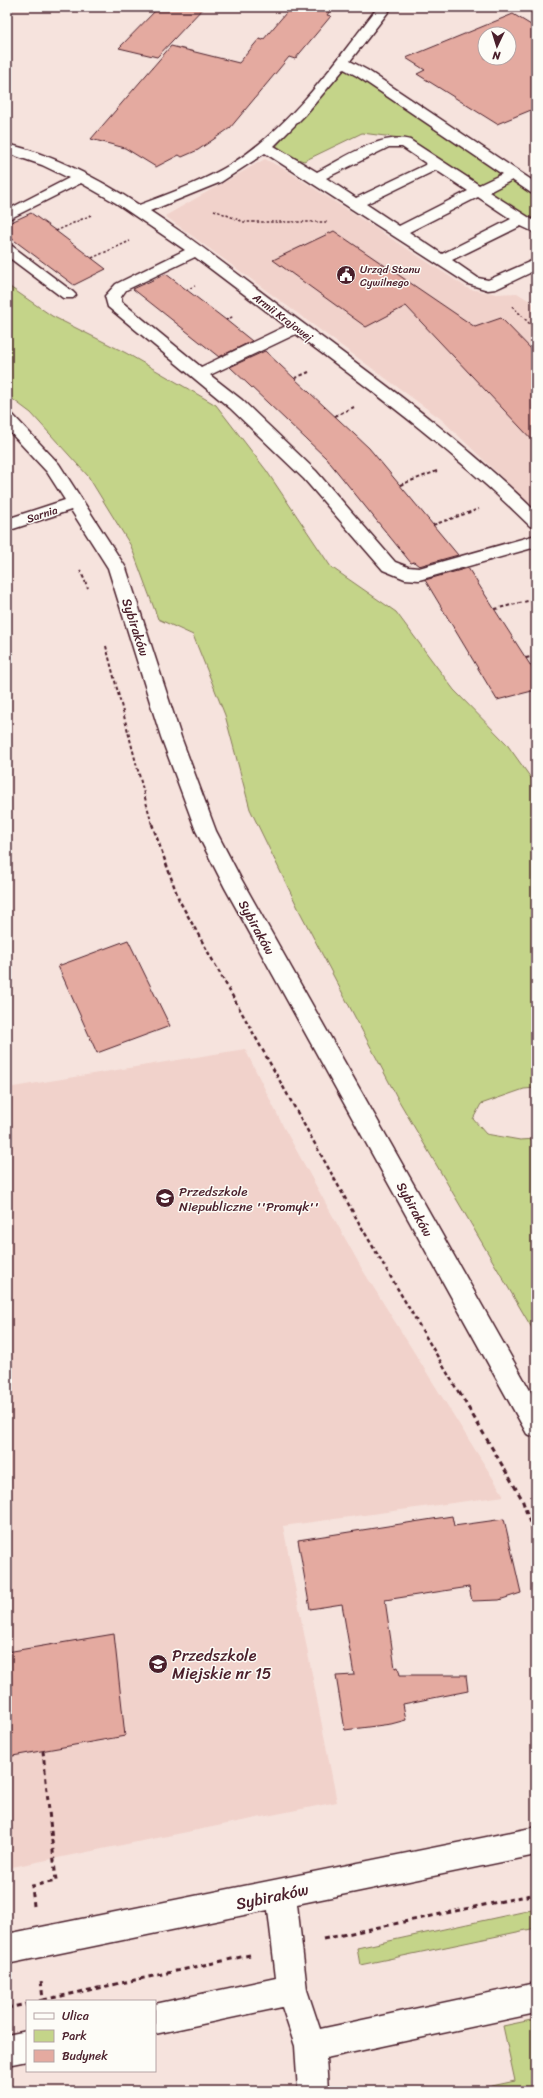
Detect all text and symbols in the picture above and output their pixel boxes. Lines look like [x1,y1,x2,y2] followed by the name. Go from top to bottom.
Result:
[477,26,517,66] north arrow
[491,46,502,65] text: N
[360,260,420,292] place label: Urząd Stanu Cywilnego
[335,264,357,286] public building icon: Urząd Stanu Cywilnego
[248,288,318,347] street label: Armii Krajowej
[24,500,60,528] street label: Sarnia
[115,595,156,659] street label: Sybiraków
[232,896,281,959] street label: Sybiraków
[390,1178,439,1241] street label: Sybiraków
[179,1180,319,1218] place label: Przedszkole Niepubliczne ''Promyk''
[154,1187,176,1209] school or university icon: Przedszkole Niepubliczne ''Promyk''
[172,1641,272,1688] place label: Przedszkole Miejskie nr 15
[147,1653,169,1675] school or university icon: Przedszkole Miejskie nr 15
[233,1875,311,1918] street label: Sybiraków
[26,2000,156,2072] legend
[62,2005,90,2027] text: Ulica
[62,2025,87,2047] text: Park
[62,2045,108,2067] text: Budynek

